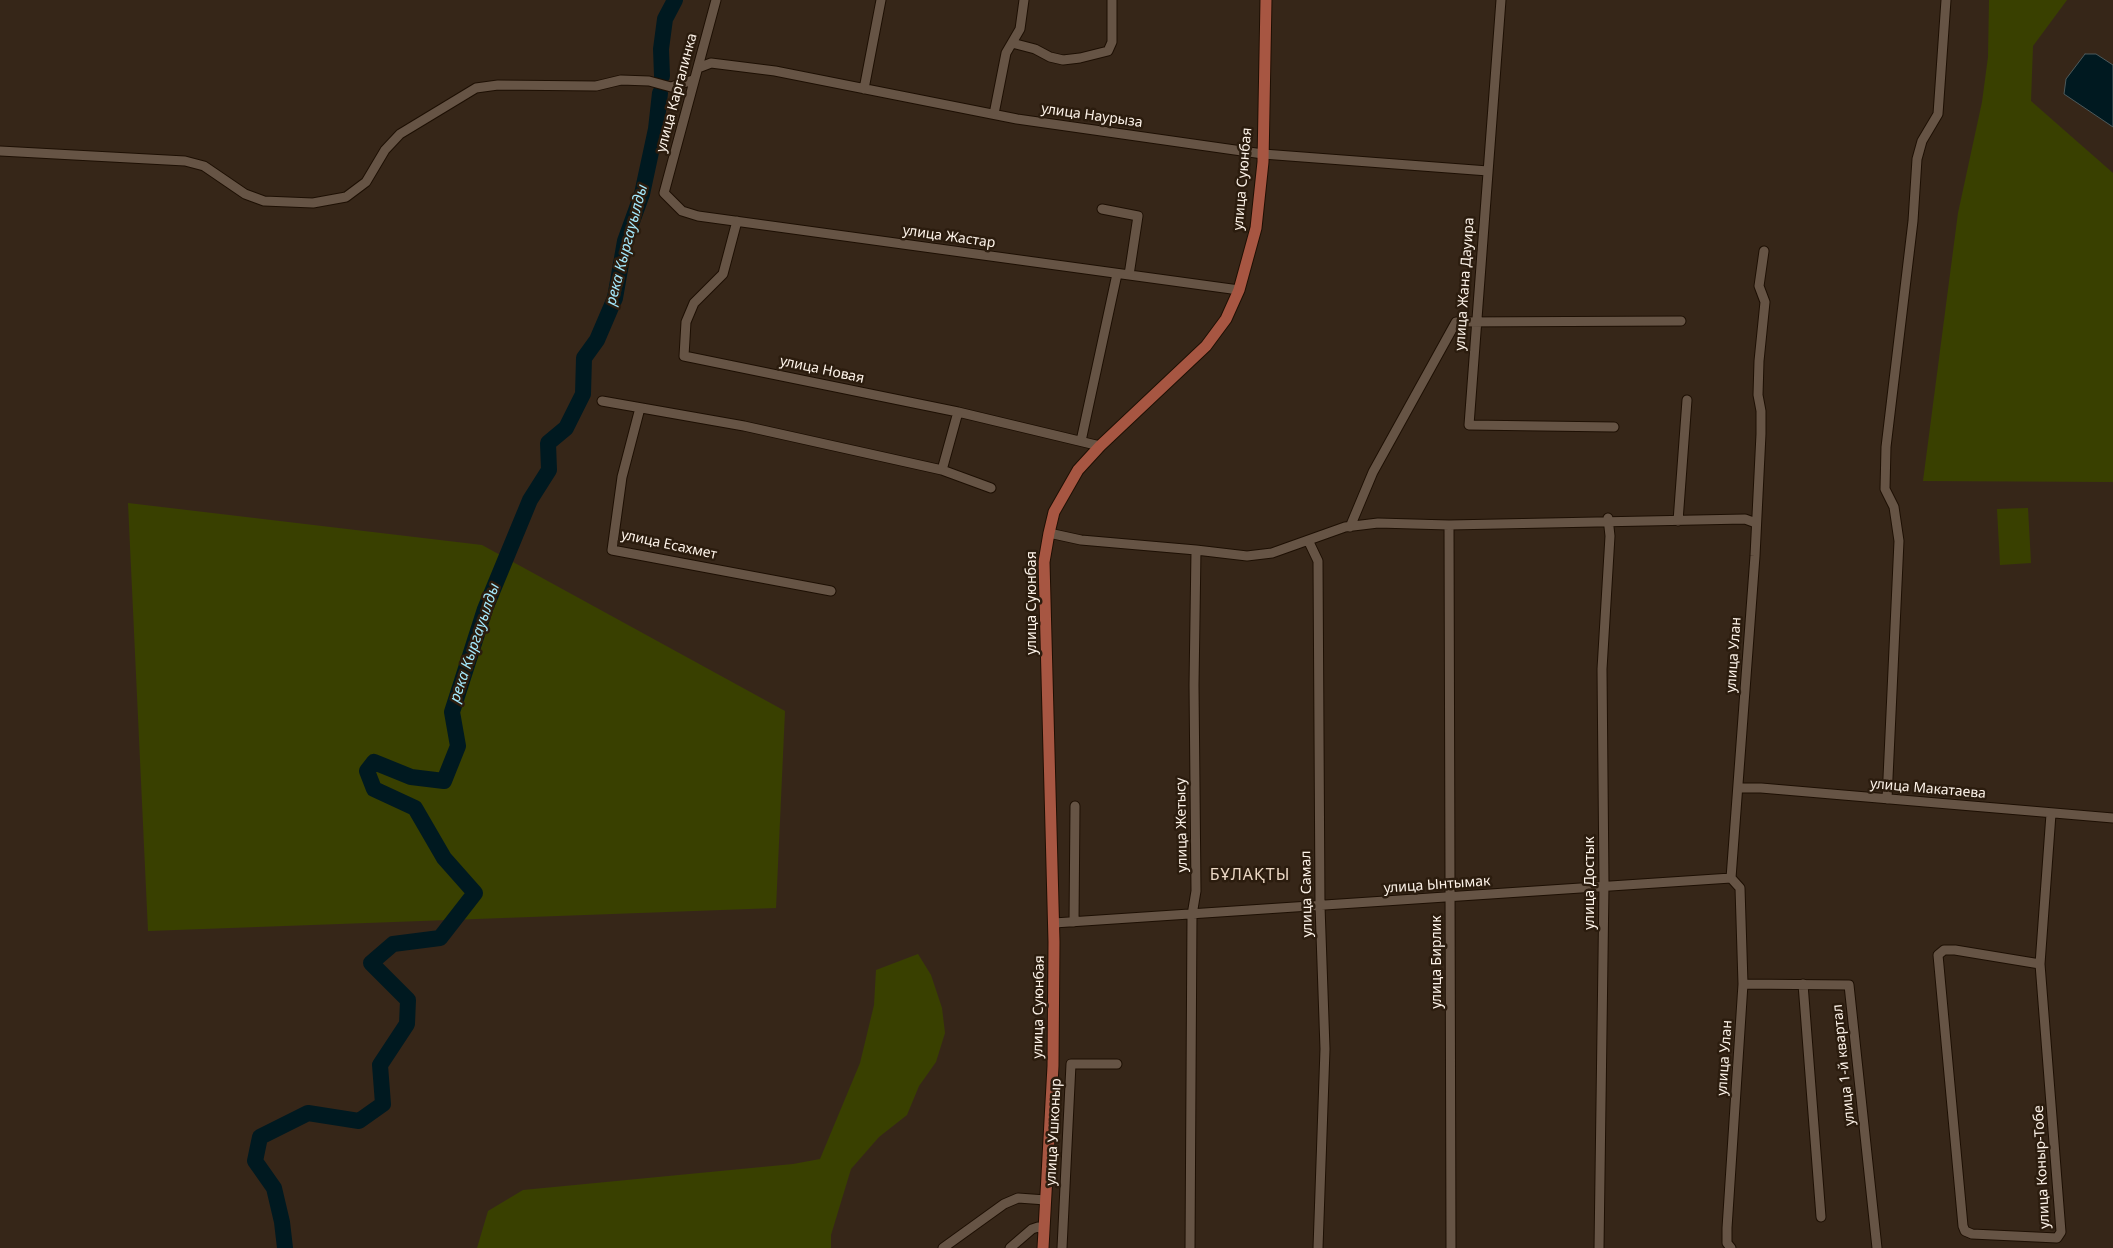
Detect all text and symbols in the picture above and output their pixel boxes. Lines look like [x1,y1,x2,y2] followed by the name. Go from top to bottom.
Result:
[653,32,701,154] street label: улица Каргалинка
[1040,101,1144,131] street label: улица Наурыза
[1230,127,1256,231] street label: улица Суюнбая
[602,182,652,308] water label: река Кыргауылды
[1452,217,1478,351] street label: улица Жана Дауира
[902,222,996,252] street label: улица Жастар
[778,353,866,387] street label: улица Новая
[620,527,718,563] street label: улица Есахмет
[1024,551,1040,655] street label: улица Суюнбая
[446,581,504,705] water label: река Кыргауылды
[1723,617,1745,693] street label: улица Улан
[1869,776,1987,802] street label: улица Макатаева
[1173,778,1191,872] street label: улица Жетысу
[1582,836,1598,930] street label: улица Достык
[1298,850,1316,938] street label: улица Самал
[1209,865,1291,885] district label: БҰЛАҚТЫ
[1383,873,1491,897] street label: улица Ынтымак
[1429,915,1445,1009] street label: улица Бирлик
[1030,955,1048,1059] street label: улица Суюнбая
[1829,1003,1859,1127] street label: улица 1-й квартал
[1714,1020,1736,1096] street label: улица Улан
[1043,1078,1065,1186] street label: улица Ушконыр
[2030,1105,2054,1229] street label: улица Коныр-Тобе

